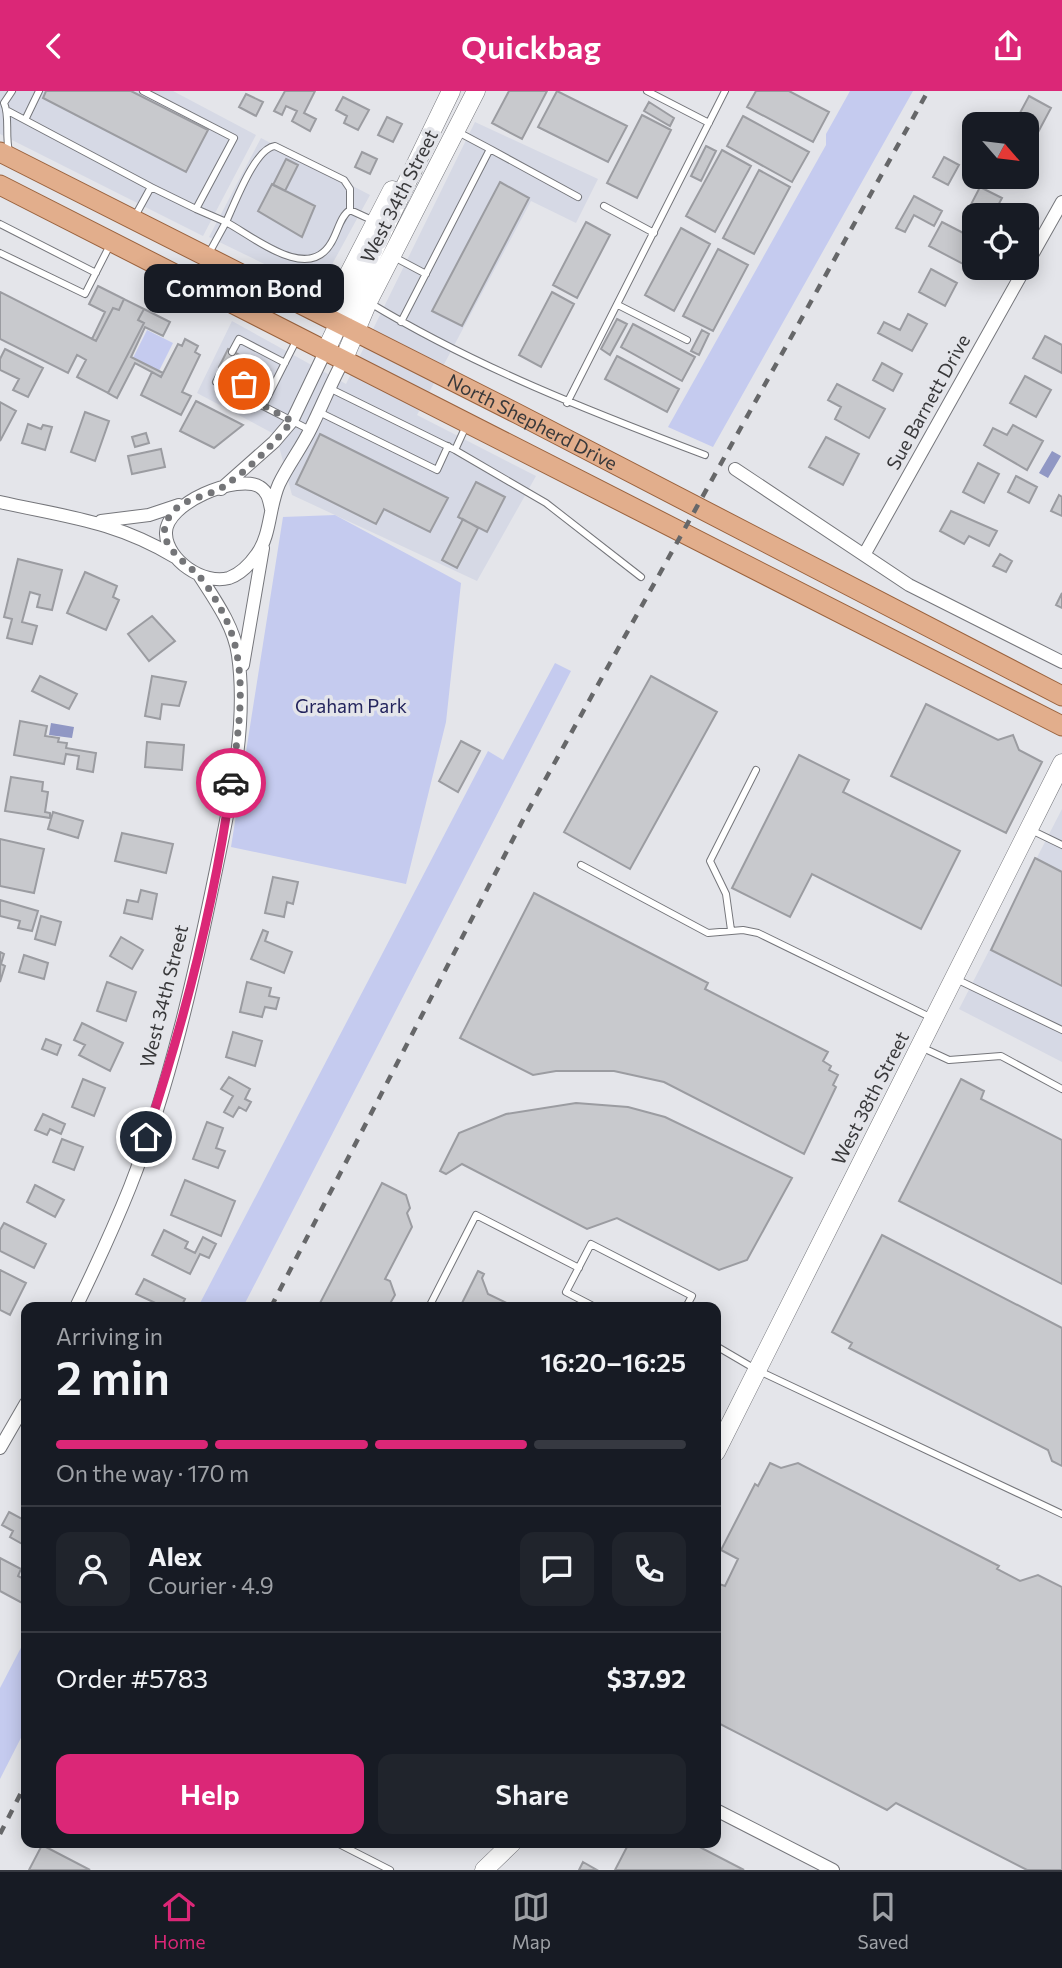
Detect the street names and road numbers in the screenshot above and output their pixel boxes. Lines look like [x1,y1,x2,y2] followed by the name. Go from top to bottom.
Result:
[355,125,442,266] street label: West 34th Street
[881,330,974,473] street label: Sue Barnett Drive
[444,368,621,475] street label: North Shepherd Drive
[135,922,192,1070] street label: West 34th Street
[826,1027,913,1168] street label: West 38th Street

